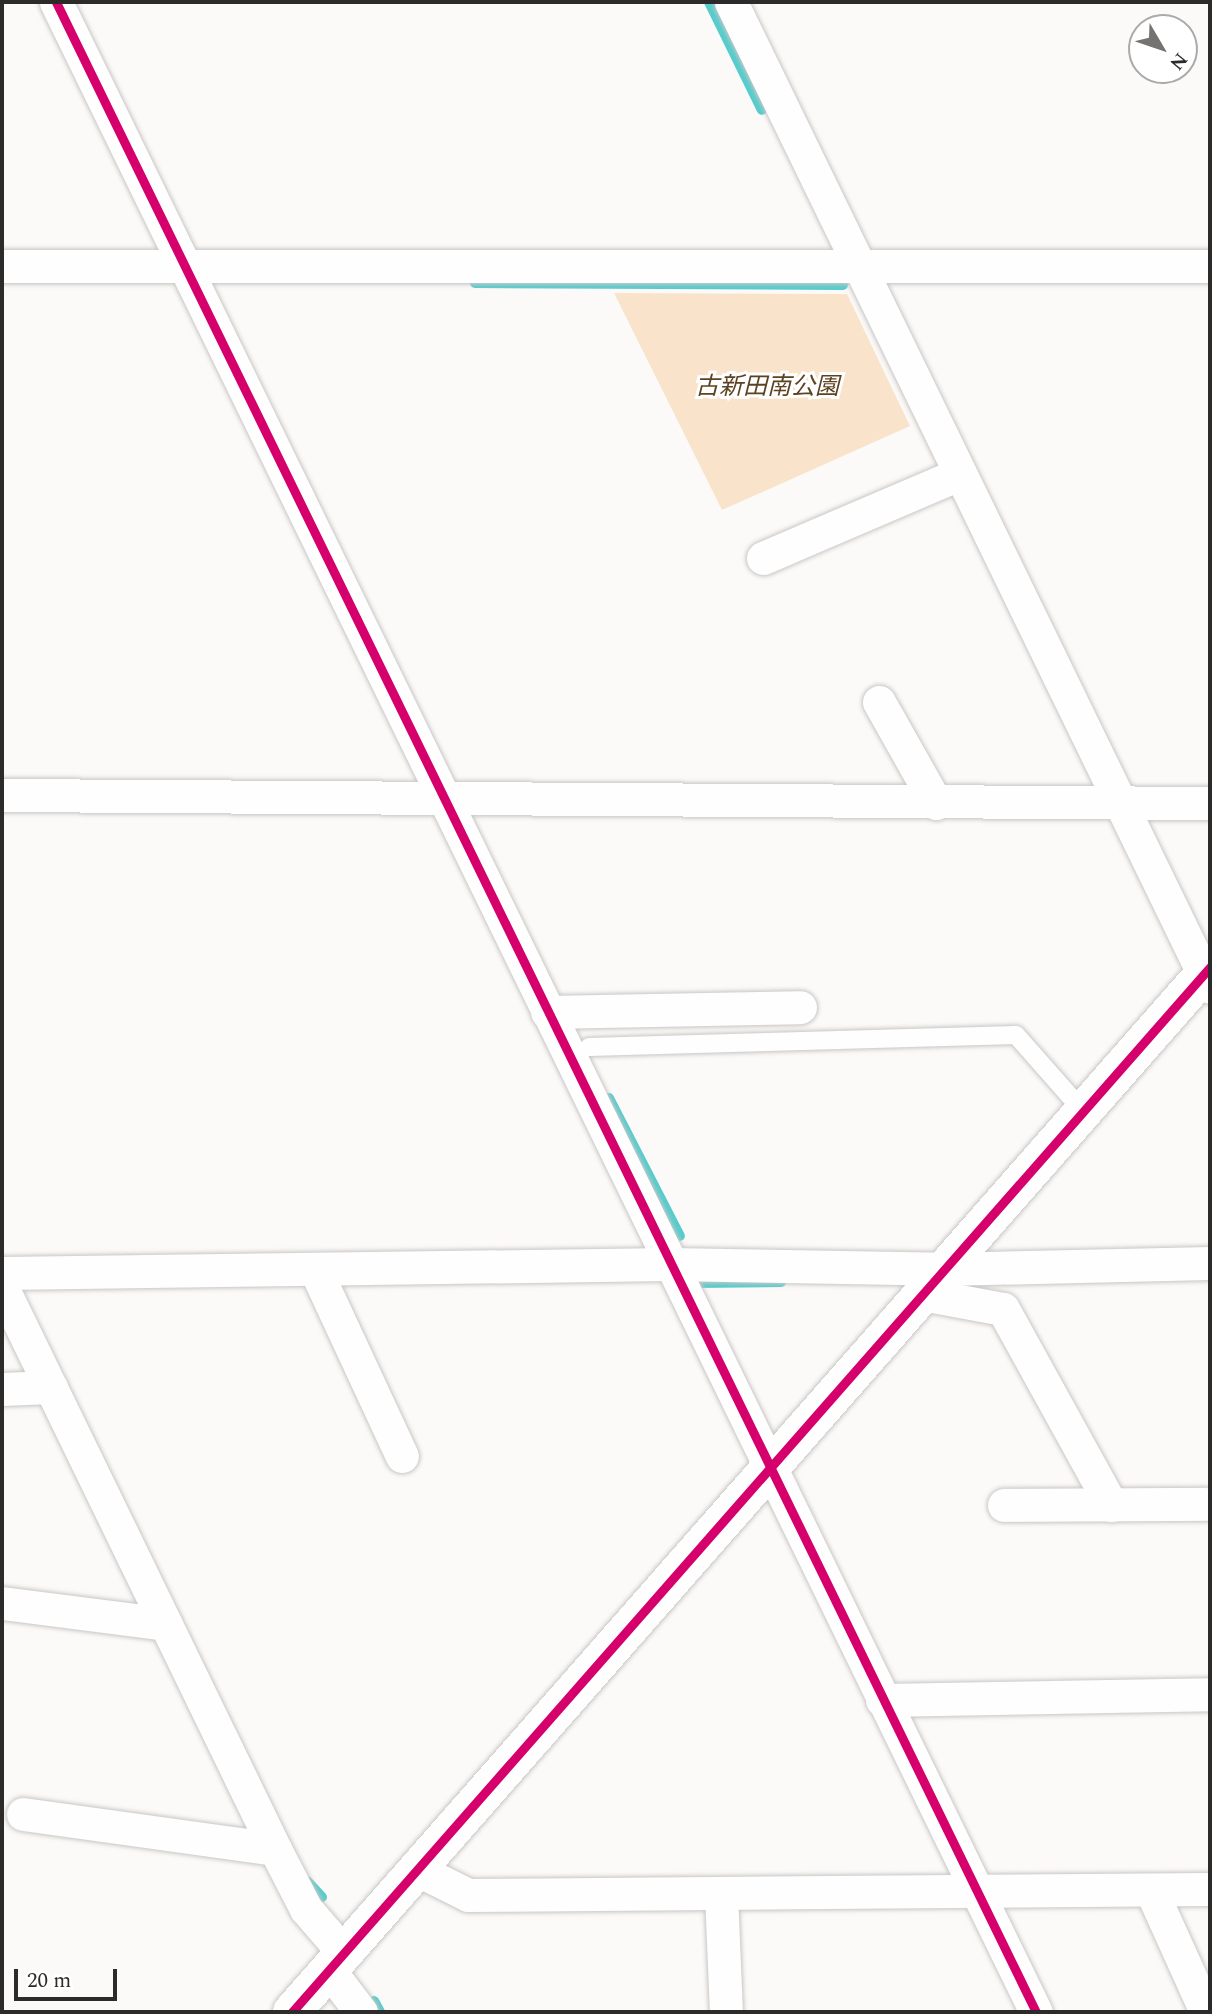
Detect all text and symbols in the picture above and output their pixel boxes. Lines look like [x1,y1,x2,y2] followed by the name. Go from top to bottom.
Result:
[1128,14,1198,84] north arrow
[1162,46,1194,76] text: N
[695,374,839,402] park label: 古新田南公園
[18,1954,121,1998] scale bar
[27,1965,71,1997] text: 20 m

